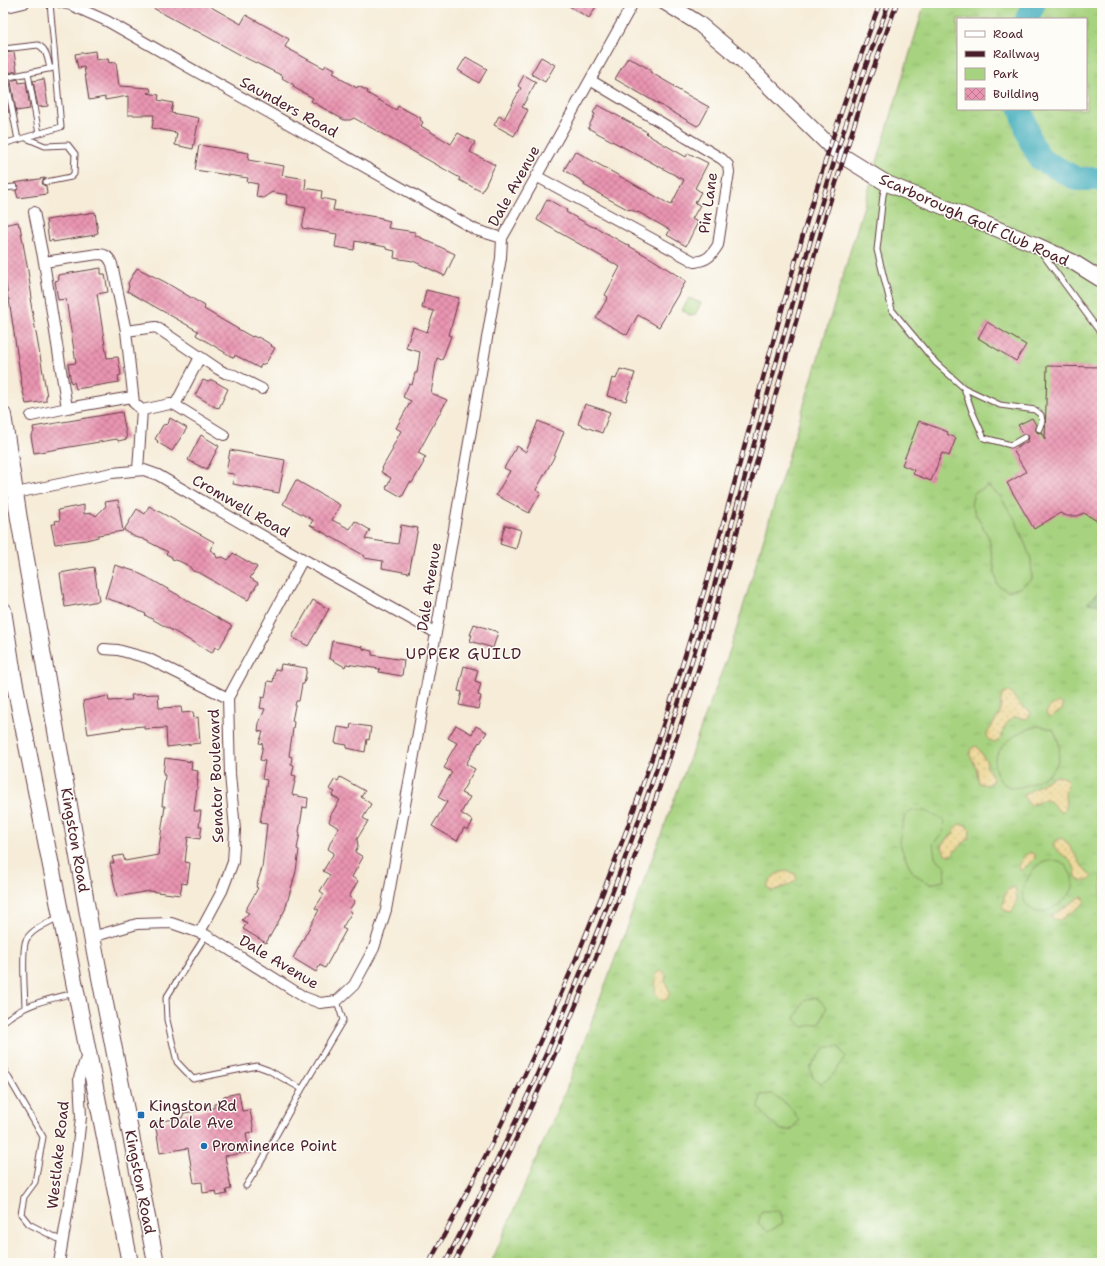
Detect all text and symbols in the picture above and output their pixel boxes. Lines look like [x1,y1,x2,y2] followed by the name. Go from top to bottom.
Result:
[957,18,1087,110] legend
[993,26,1024,42] text: Road
[993,46,1040,62] text: Railway
[993,66,1019,82] text: Park
[236,72,342,142] street label: Saunders Road
[993,86,1039,102] text: Building
[483,142,545,230] street label: Dale Avenue
[876,169,1072,271] street label: Scarborough Golf Club Road
[694,171,722,235] street label: Pin Lane
[188,470,294,542] street label: Cromwell Road
[412,541,446,633] street label: Dale Avenue
[406,643,522,664] district label: UPPER GUILD
[204,708,228,843] street label: Senator Boulevard
[56,786,94,894] street label: Kingston Road
[235,930,323,994] street label: Dale Avenue
[149,1096,237,1133] place label: Kingston Rd at Dale Ave
[42,1099,74,1210] street label: Westlake Road
[136,1110,146,1120] marker: Kingston Rd at Dale Ave
[120,1128,160,1236] street label: Kingston Road
[212,1136,337,1156] place label: Prominence Point
[199,1141,209,1151] marker: Prominence Point

